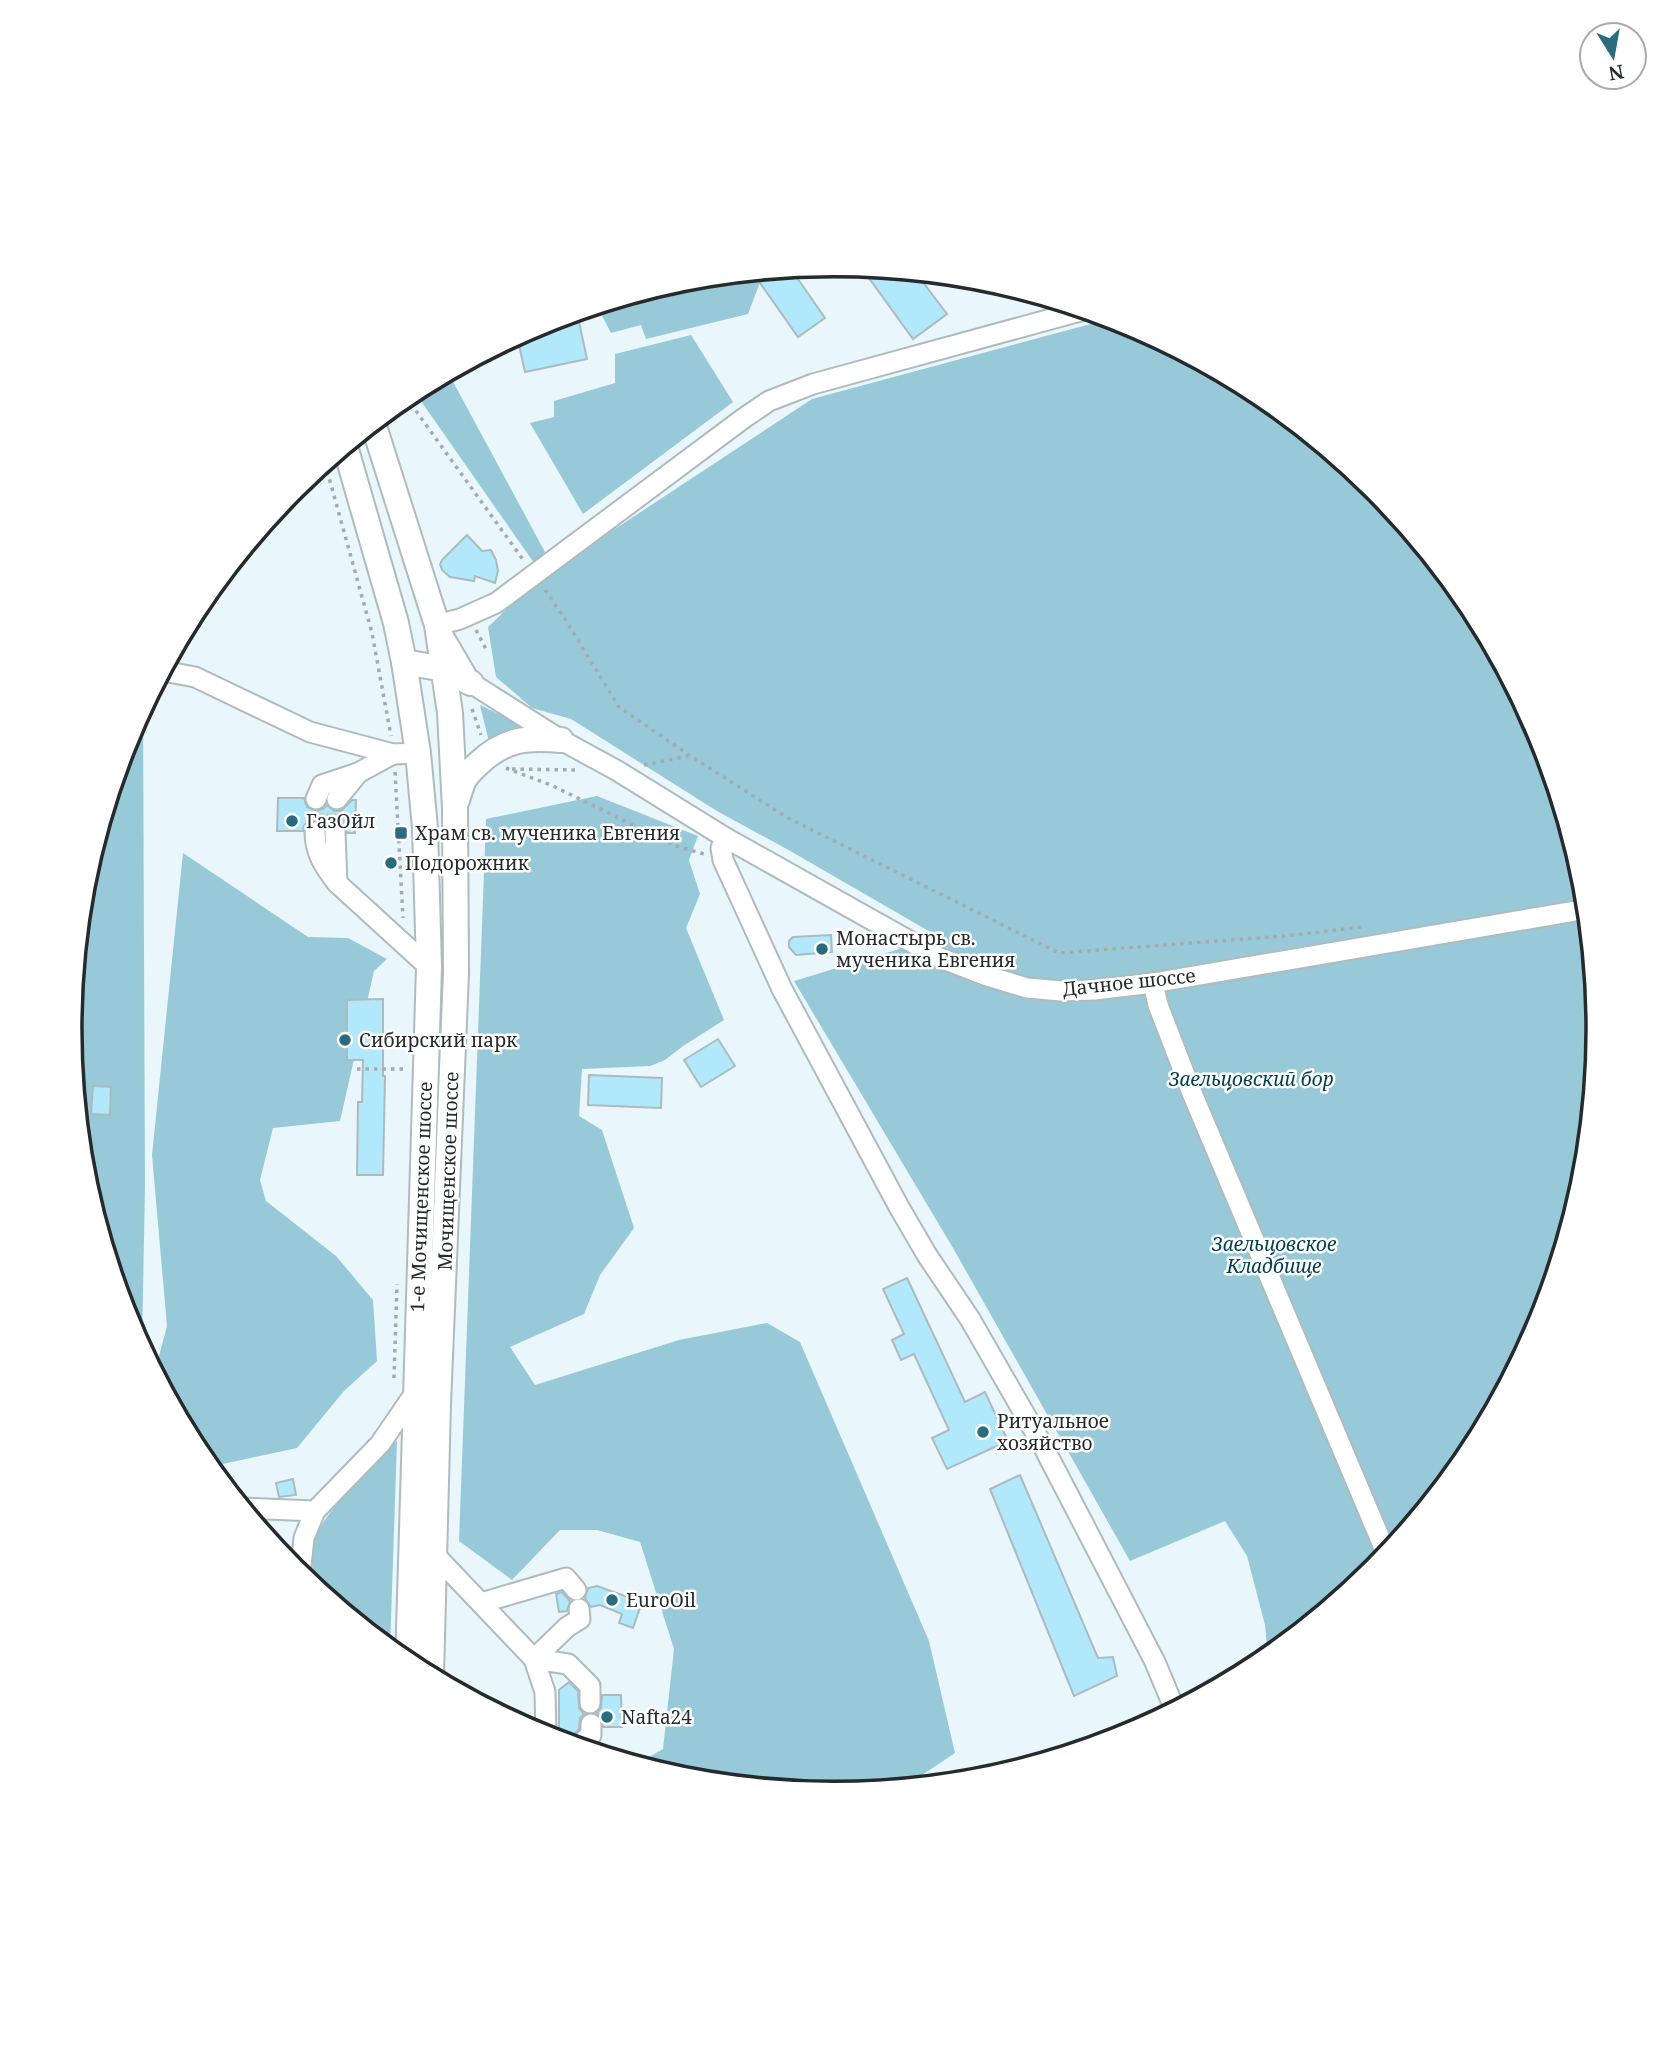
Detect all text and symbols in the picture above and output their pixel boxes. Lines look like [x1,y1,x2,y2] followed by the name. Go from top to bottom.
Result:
[1578,21,1648,91] north arrow
[1606,58,1626,87] text: N
[306,808,375,834] place label: ГазОйл
[284,813,300,829] marker: ГазОйл
[415,820,680,846] place label: Храм св. мученика Евгения
[393,825,409,841] marker: Храм св. мученика Евгения
[405,850,529,876] place label: Подорожник
[383,855,399,871] marker: Подорожник
[836,925,1015,973] place label: Монастырь св. мученика Евгения
[814,941,830,957] marker: Монастырь св. мученика Евгения
[1061,962,1197,1002] street label: Дачное шоссе
[359,1027,518,1053] place label: Сибирский парк
[337,1032,353,1048] marker: Сибирский парк
[1168,1066,1334,1092] park label: Заельцовский бор
[432,1071,464,1271] street label: Мочищенское шоссе
[404,1081,438,1313] street label: 1-е Мочищенское шоссе
[1212,1231,1337,1279] park label: Заельцовское Кладбище
[997,1408,1109,1456] place label: Ритуальное хозяйство
[975,1424,991,1440] marker: Ритуальное хозяйство
[626,1587,696,1613] place label: EuroOil
[604,1592,620,1608] marker: EuroOil
[621,1704,692,1730] place label: Nafta24
[599,1709,615,1725] marker: Nafta24

